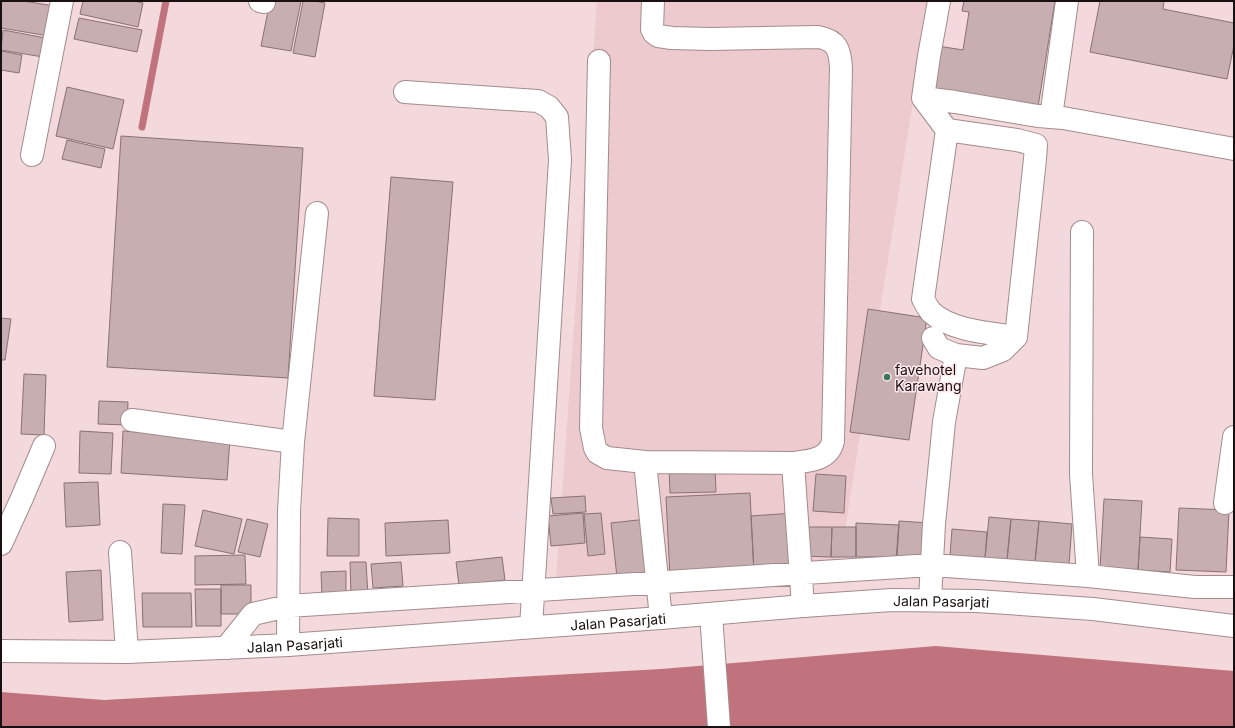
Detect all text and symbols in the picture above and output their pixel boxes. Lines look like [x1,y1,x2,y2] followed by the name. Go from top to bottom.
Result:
[895,361,962,394] place label: favehotel Karawang
[882,372,892,382] marker: favehotel Karawang
[893,592,990,610] street label: Jalan Pasarjati
[569,609,667,633] street label: Jalan Pasarjati
[246,633,343,655] street label: Jalan Pasarjati

